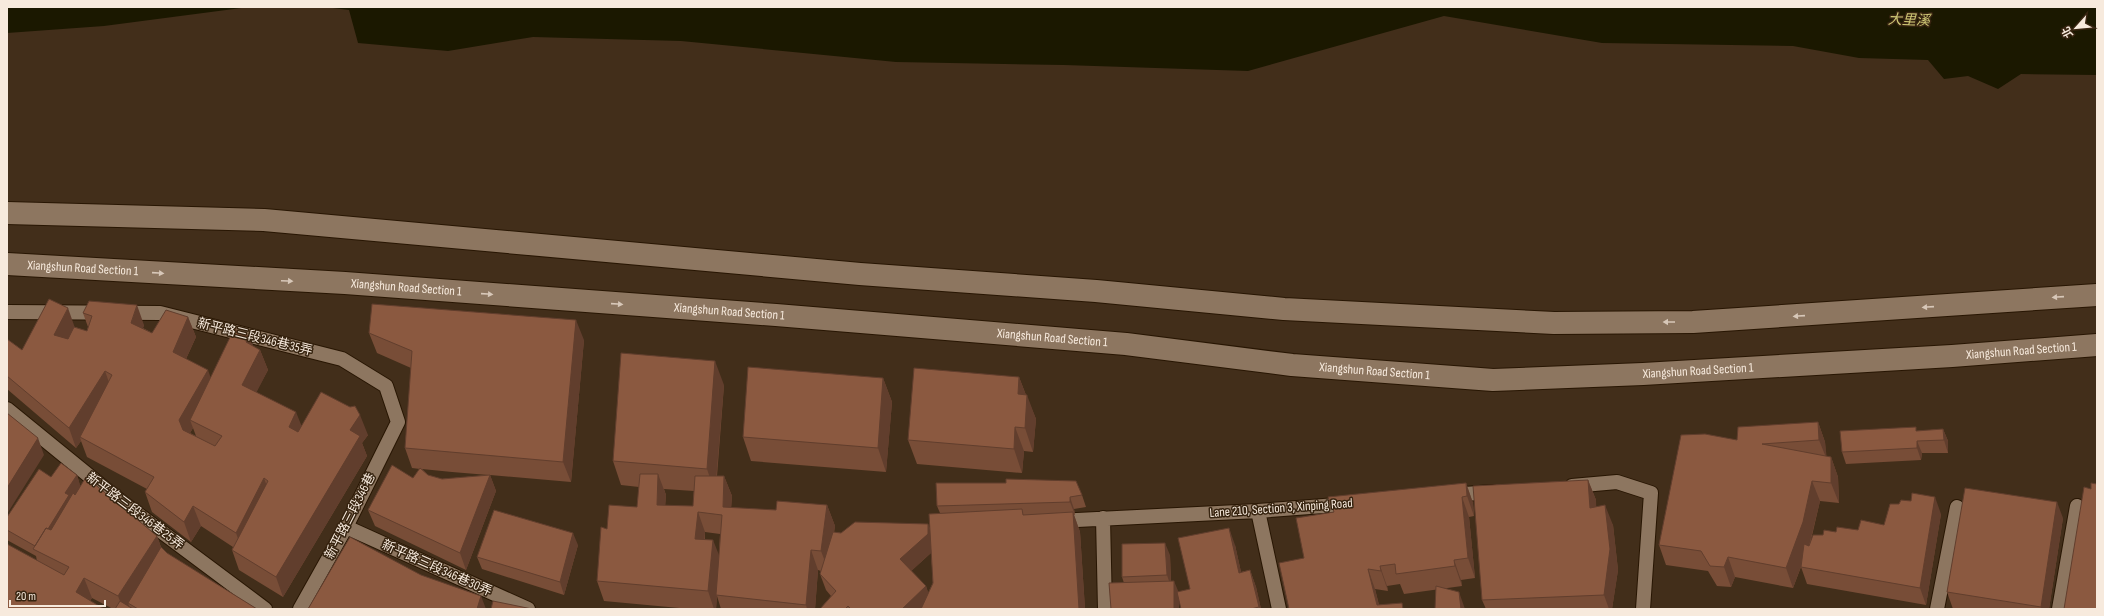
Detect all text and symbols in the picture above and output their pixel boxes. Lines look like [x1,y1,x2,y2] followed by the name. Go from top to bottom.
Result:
[2056,8,2096,48] north arrow
[1888,11,1932,29] water label: 大里溪
[2059,24,2076,40] text: 北
[26,257,139,279] street label: Xiangshun Road Section 1
[152,270,164,277] one-way arrow
[349,275,463,300] street label: Xiangshun Road Section 1
[281,277,294,284] one-way arrow
[481,290,493,297] one-way arrow
[2052,294,2064,301] one-way arrow
[673,299,786,324] street label: Xiangshun Road Section 1
[611,300,623,307] one-way arrow
[1922,303,1934,310] one-way arrow
[1793,312,1805,319] one-way arrow
[196,315,314,359] street label: 新平路三段346巷35弄
[1662,319,1675,325] one-way arrow
[995,325,1109,350] street label: Xiangshun Road Section 1
[1965,339,2078,363] street label: Xiangshun Road Section 1
[1318,359,1431,383] street label: Xiangshun Road Section 1
[1641,360,1754,382] street label: Xiangshun Road Section 1
[83,469,187,553] street label: 新平路三段346巷25弄
[321,470,379,562] street label: 新平路三段346巷
[1209,495,1353,521] street label: Lane 210, Section 3, Xinping Road
[379,537,495,599] street label: 新平路三段346巷30弄
[10,582,105,608] scale bar
[16,589,36,604] text: 20 m

